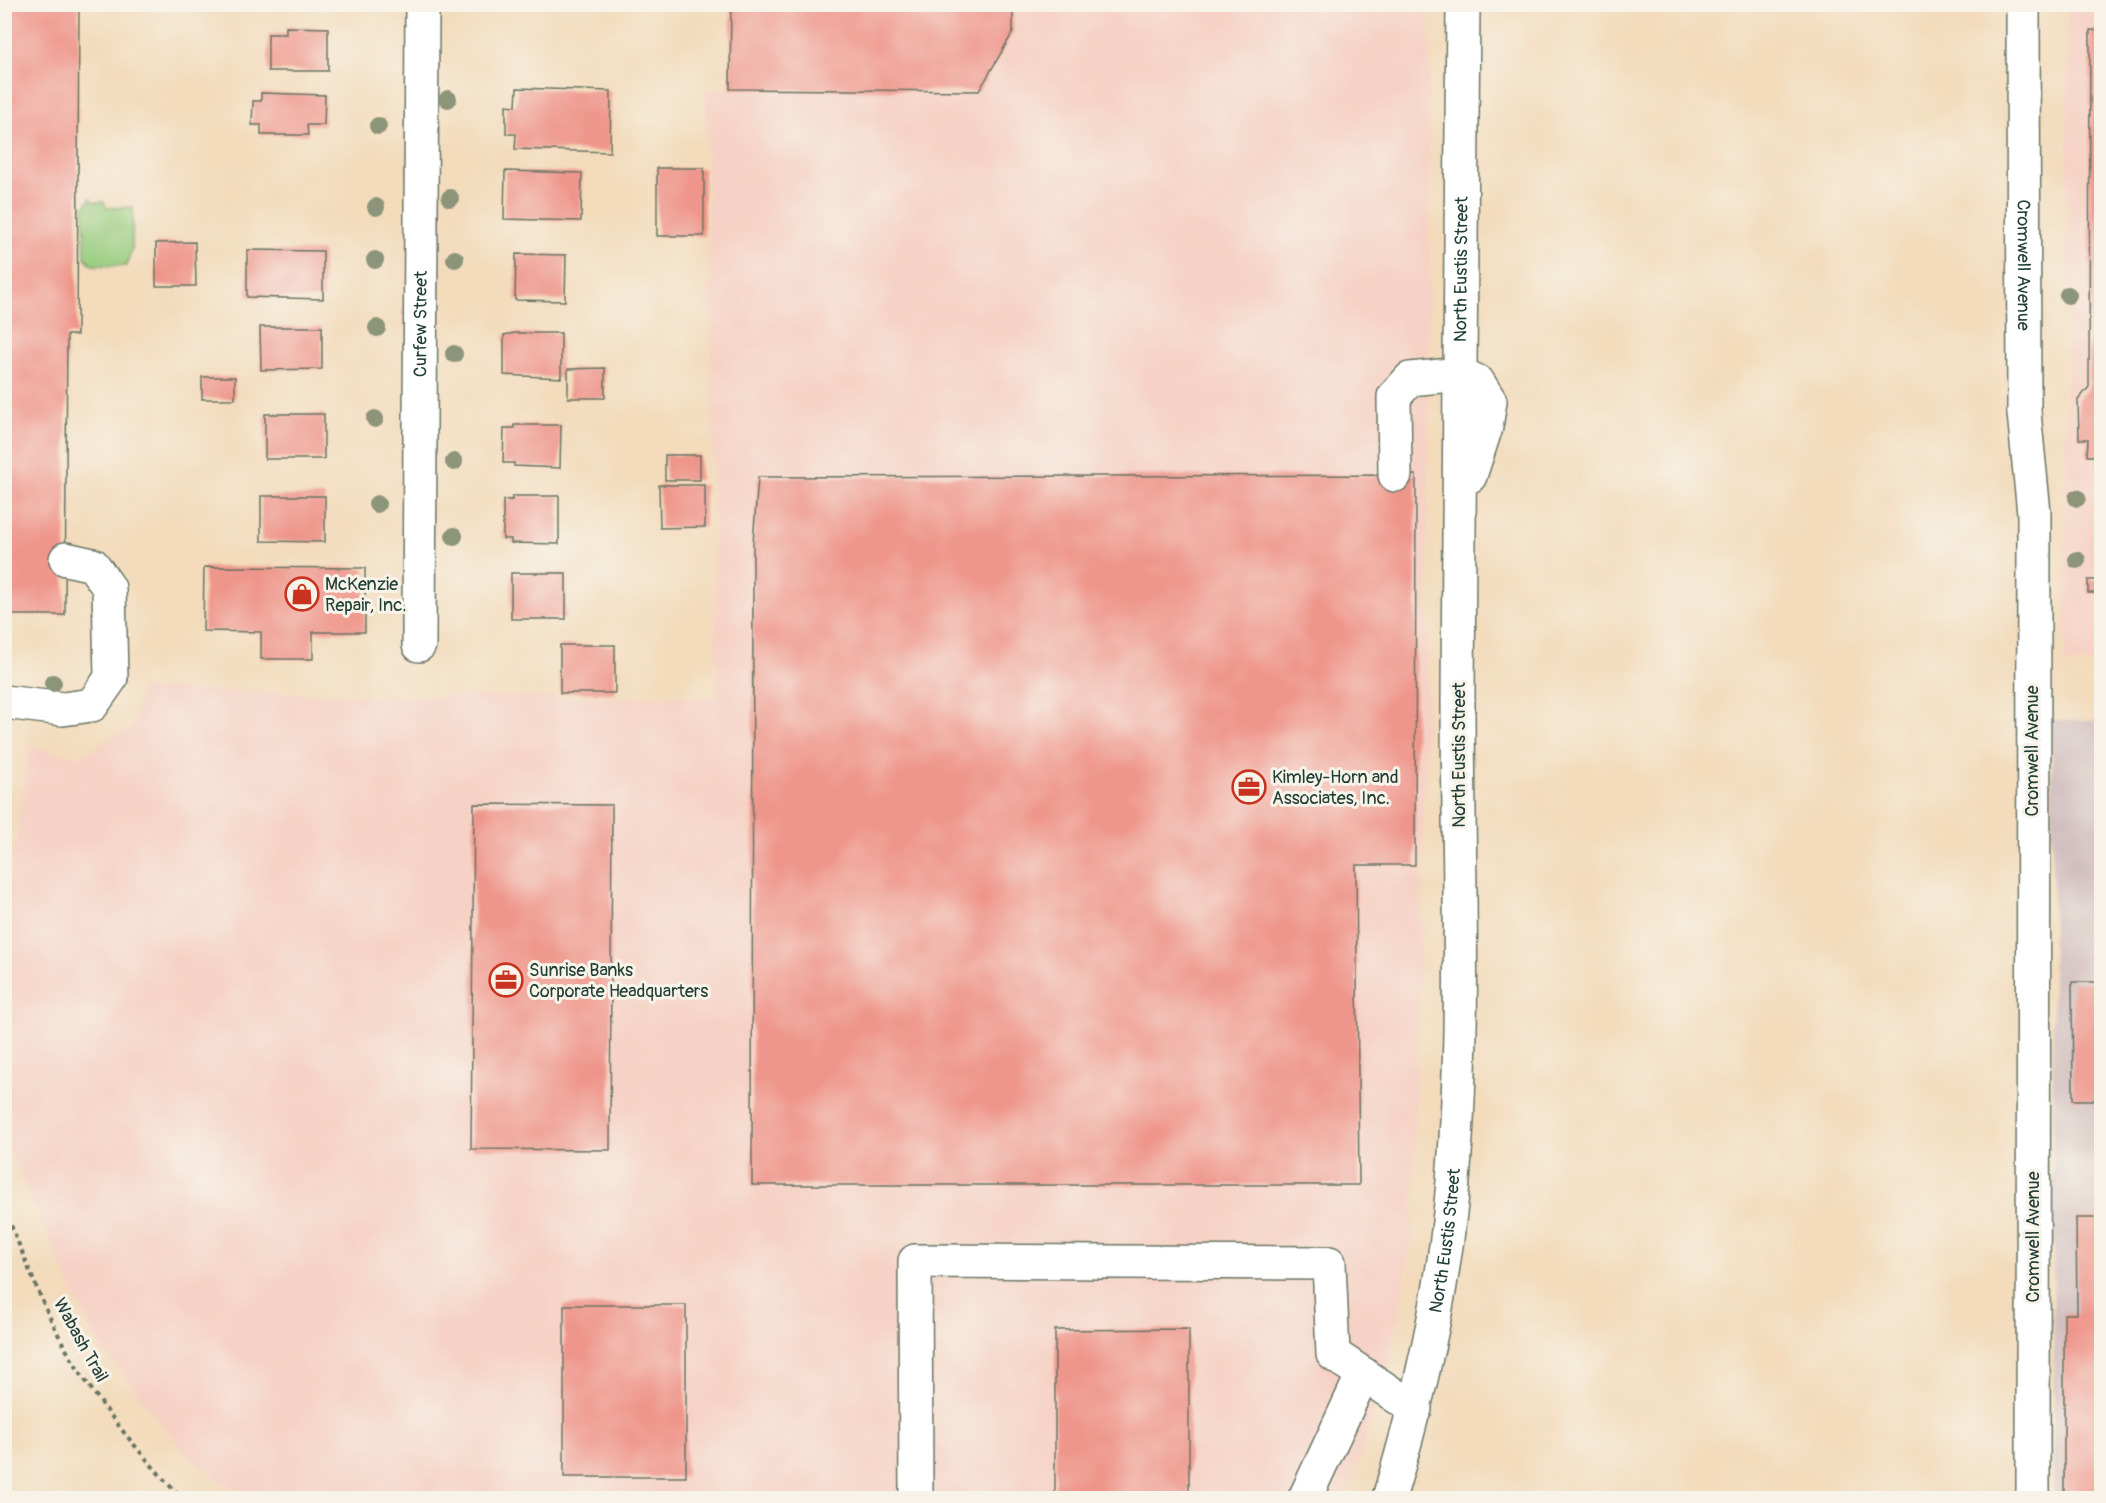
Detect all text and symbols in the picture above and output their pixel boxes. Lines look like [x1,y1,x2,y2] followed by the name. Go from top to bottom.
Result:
[1449,196,1474,342] street label: North Eustis Street
[2011,199,2035,331] street label: Cromwell Avenue
[409,270,433,377] street label: Curfew Street
[325,573,406,617] place label: McKenzie Repair, Inc.
[284,576,320,612] shop icon: McKenzie Repair, Inc.
[1448,681,1471,828] street label: North Eustis Street
[2021,685,2044,817] street label: Cromwell Avenue
[1272,766,1399,810] place label: Kimley-Horn and Associates, Inc.
[1231,769,1267,805] office icon: Kimley-Horn and Associates, Inc.
[529,959,708,1003] place label: Sunrise Banks Corporate Headquarters
[488,962,524,998] office icon: Sunrise Banks Corporate Headquarters
[1424,1167,1466,1315] street label: North Eustis Street
[2022,1171,2045,1303] street label: Cromwell Avenue
[48,1294,113,1387] street label: Wabash Trail

